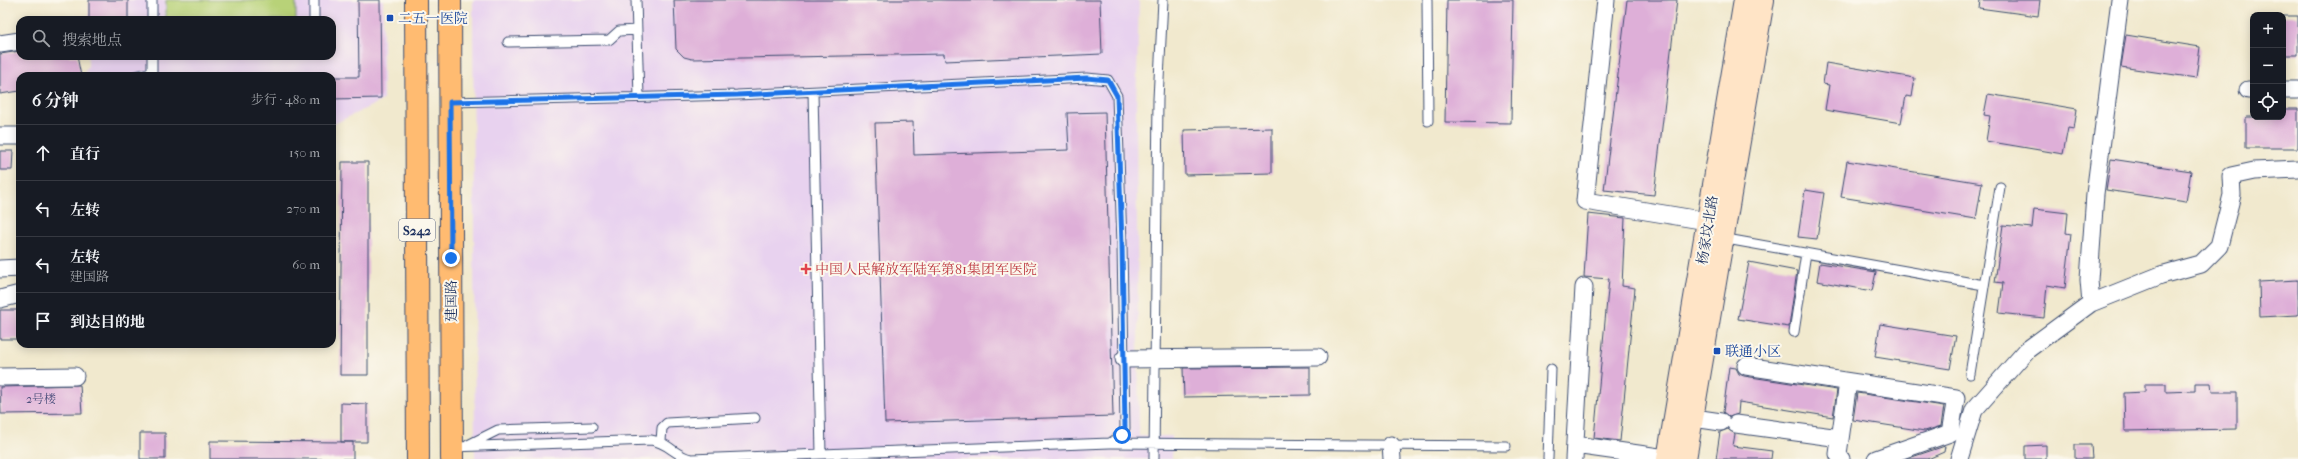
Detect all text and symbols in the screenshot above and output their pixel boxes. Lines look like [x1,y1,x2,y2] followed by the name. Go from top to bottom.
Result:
[398,10,468,27] place label: 二五一医院
[2250,12,2286,120] map controls
[2250,12,2286,48] button: +
[385,13,395,23] marker: 二五一医院
[16,16,336,60] search box
[30,27,52,49] icon: search
[62,31,122,49] text: 搜索地点
[2250,48,2286,84] button: −
[2250,84,2286,120] button: locate
[32,90,79,110] text: 6 分钟
[251,92,320,107] text: 步行 · 480 m
[32,142,54,164] icon: ahead
[70,145,100,163] text: 直行
[289,145,320,160] text: 150 m
[1694,194,1721,266] street label: 杨家坟北路
[32,198,54,220] icon: left
[70,201,100,219] text: 左转
[286,201,320,216] text: 270 m
[399,219,435,241] road number: S242
[70,248,100,266] text: 左转
[442,249,460,267] route end
[32,254,54,276] icon: left
[292,257,320,272] text: 60 m
[815,261,1037,278] place label: 中国人民解放军陆军第81集团军医院
[800,263,812,275] marker: 中国人民解放军陆军第81集团军医院
[70,269,109,284] text: 建国路
[443,280,460,322] street label: 建国路
[32,310,54,332] icon: arrive
[70,313,145,331] text: 到达目的地
[1725,343,1781,360] place label: 联通小区
[1712,346,1722,356] marker: 联通小区
[26,392,56,406] house number: 2号楼
[1113,426,1131,444] route start

